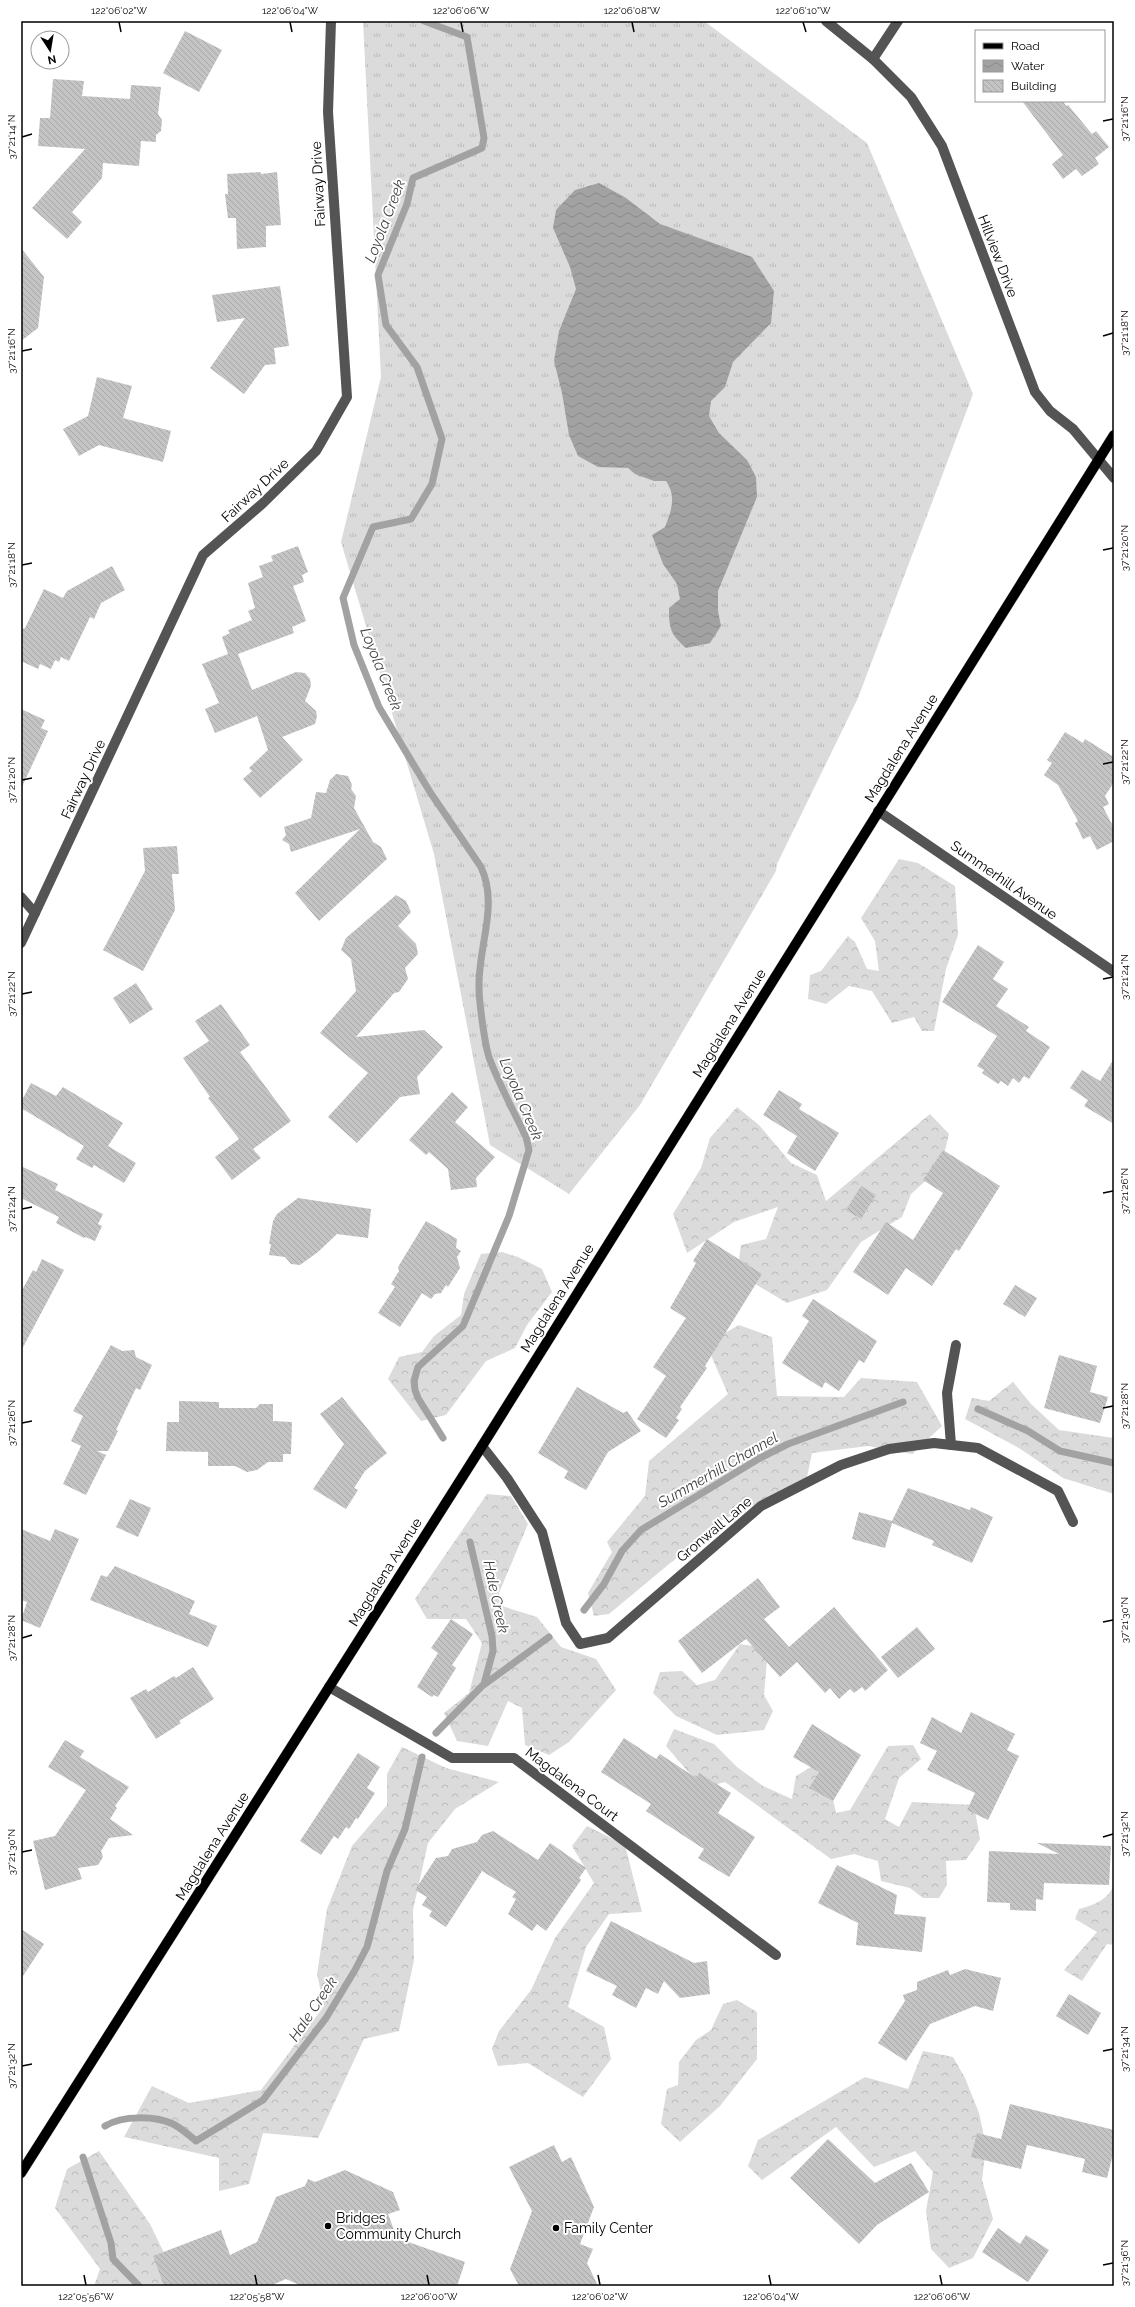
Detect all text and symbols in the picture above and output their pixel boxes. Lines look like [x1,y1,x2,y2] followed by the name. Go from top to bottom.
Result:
[91,5,147,16] text: 122°06'02"W
[262,5,319,16] text: 122°06'04"W
[433,5,490,16] text: 122°06'06"W
[604,5,661,16] text: 122°06'08"W
[776,5,831,16] text: 122°06'10"W
[30,30,70,70] north arrow
[975,30,1105,102] legend
[1011,39,1040,53] text: Road
[47,52,57,67] text: N
[1011,59,1045,73] text: Water
[1011,79,1057,93] text: Building
[1119,96,1130,142] text: 37°21'16"N
[6,115,17,159] text: 37°21'14"N
[308,141,328,227] street label: Fairway Drive
[361,177,409,265] water label: Loyola Creek
[975,212,1021,300] street label: Hillview Drive
[1119,310,1130,356] text: 37°21'18"N
[6,328,17,374] text: 37°21'16"N
[218,455,292,525] street label: Fairway Drive
[1119,525,1130,571] text: 37°21'20"N
[6,542,17,588] text: 37°21'18"N
[356,625,406,713] water label: Loyola Creek
[861,691,941,805] street label: Magdalena Avenue
[58,737,108,821] street label: Fairway Drive
[1119,739,1130,785] text: 37°21'22"N
[6,757,17,803] text: 37°21'20"N
[948,837,1060,923] street label: Summerhill Avenue
[1119,954,1130,1000] text: 37°21'24"N
[689,966,769,1080] street label: Magdalena Avenue
[6,971,17,1017] text: 37°21'22"N
[496,1055,546,1143] water label: Loyola Creek
[1119,1168,1130,1214] text: 37°21'26"N
[6,1186,17,1232] text: 37°21'24"N
[517,1241,597,1355] street label: Magdalena Avenue
[1119,1383,1130,1429] text: 37°21'28"N
[6,1400,17,1446] text: 37°21'26"N
[654,1428,781,1512] water label: Summerhill Channel
[673,1493,755,1565] street label: Gronwall Lane
[345,1515,425,1629] street label: Magdalena Avenue
[480,1559,512,1635] water label: Hale Creek
[1119,1597,1130,1643] text: 37°21'30"N
[6,1615,17,1661] text: 37°21'28"N
[522,1744,622,1824] street label: Magdalena Court
[172,1789,252,1903] street label: Magdalena Avenue
[1119,1811,1130,1857] text: 37°21'32"N
[6,1829,17,1875] text: 37°21'30"N
[285,1973,341,2045] water label: Hale Creek
[1119,2026,1130,2072] text: 37°21'34"N
[6,2043,17,2089] text: 37°21'32"N
[336,2210,461,2242] place label: Bridges Community Church
[564,2220,653,2236] place label: Family Center
[323,2221,333,2231] marker: Bridges Community Church
[551,2223,561,2233] marker: Family Center
[1119,2240,1130,2286] text: 37°21'36"N
[58,2291,114,2302] text: 122°05'56"W
[229,2291,285,2302] text: 122°05'58"W
[401,2291,458,2302] text: 122°06'00"W
[572,2291,628,2302] text: 122°06'02"W
[743,2291,800,2302] text: 122°06'04"W
[914,2291,971,2302] text: 122°06'06"W

